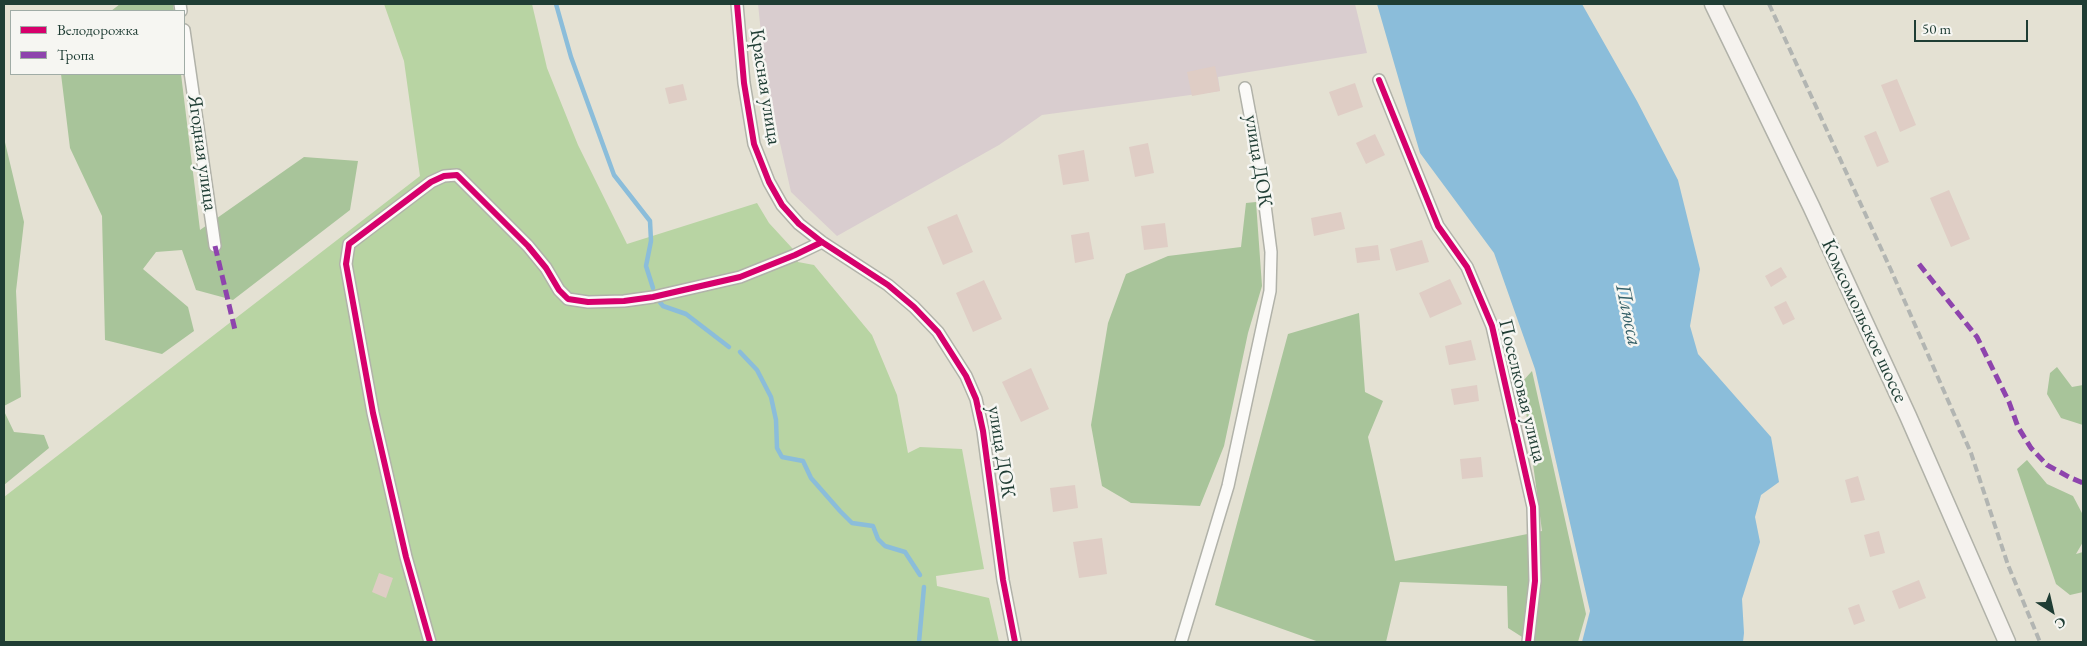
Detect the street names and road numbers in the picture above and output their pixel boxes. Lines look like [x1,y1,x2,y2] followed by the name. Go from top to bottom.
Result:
[744,27,786,147] street label: Красная улица
[182,93,222,213] street label: Ягодная улица
[1239,113,1277,209] street label: улица ДОК
[1816,235,1912,407] street label: Комсомольское шоссе
[1493,317,1551,465] street label: Поселковая улица
[982,404,1020,500] street label: улица ДОК

